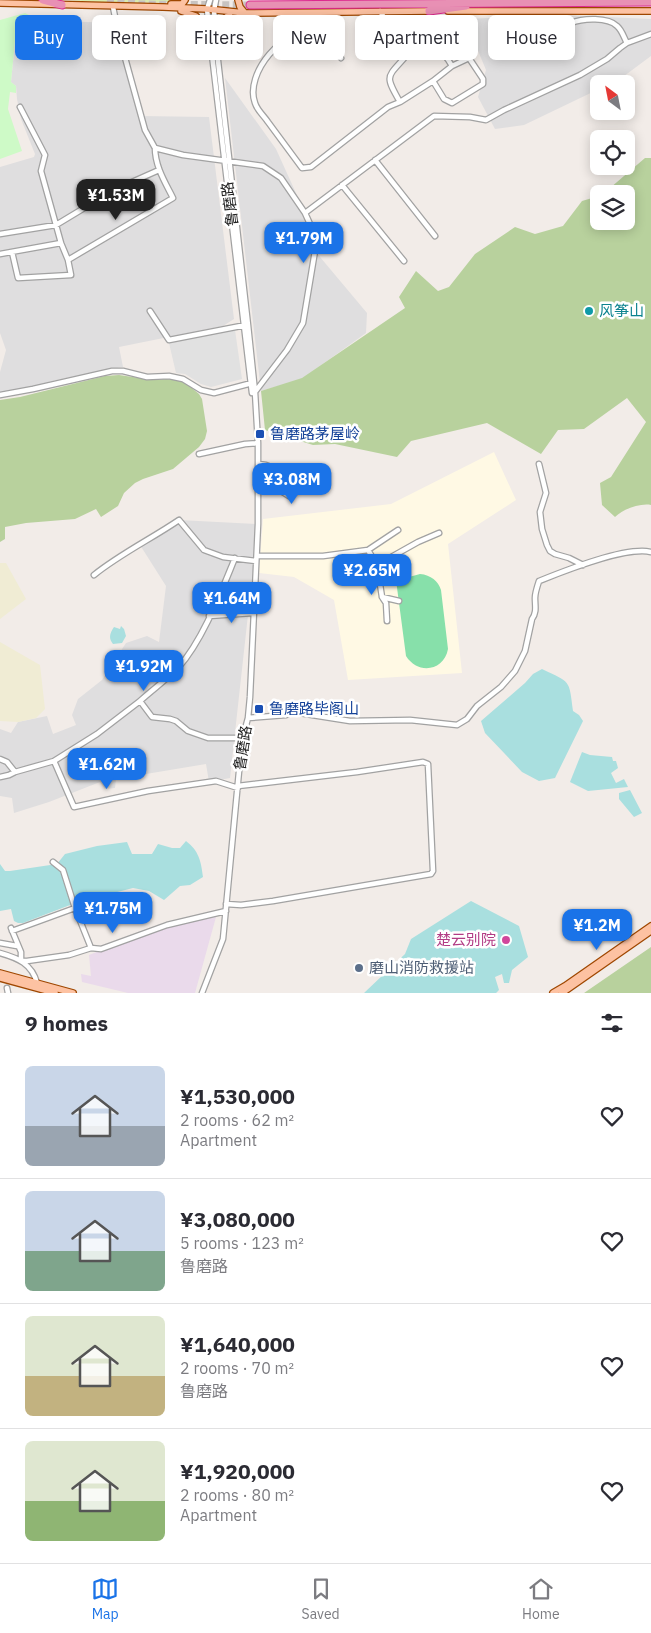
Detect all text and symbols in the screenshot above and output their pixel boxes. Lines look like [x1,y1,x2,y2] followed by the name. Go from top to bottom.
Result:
[15,15,82,60] chip: Buy
[92,15,166,60] chip: Rent
[176,15,263,60] chip: Filters
[273,15,345,60] chip: New
[355,15,478,60] chip: Apartment
[488,15,575,60] chip: House
[590,75,635,120] north arrow
[590,75,635,230] map controls
[590,130,635,175] button: locate
[75,178,157,221] pin: ¥1.53M
[217,181,242,228] street label: 鲁磨路
[87,185,145,205] text: ¥1.53M
[590,185,635,230] button: layers
[263,222,345,264] pin: ¥1.79M
[275,228,333,248] text: ¥1.79M
[599,301,644,320] place label: 风筝山
[583,305,595,317] marker: 风筝山
[270,424,360,443] place label: 鲁磨路茅屋岭
[254,428,266,440] marker: 鲁磨路茅屋岭
[251,462,333,505] pin: ¥3.08M
[263,469,321,489] text: ¥3.08M
[331,554,413,596] pin: ¥2.65M
[343,560,401,580] text: ¥2.65M
[191,582,273,624] pin: ¥1.64M
[203,588,261,608] text: ¥1.64M
[103,650,185,692] pin: ¥1.92M
[115,656,173,676] text: ¥1.92M
[269,699,359,718] place label: 鲁磨路毕阁山
[253,703,265,715] marker: 鲁磨路毕阁山
[230,724,255,772] street label: 鲁磨路
[66,748,148,790] pin: ¥1.62M
[78,754,136,774] text: ¥1.62M
[72,892,154,934] pin: ¥1.75M
[84,898,142,918] text: ¥1.75M
[562,908,632,951] pin: ¥1.2M
[573,915,621,935] text: ¥1.2M
[436,930,496,949] place label: 楚云别院
[500,934,512,946] marker: 楚云别院
[369,958,474,977] place label: 磨山消防救援站
[353,962,365,974] marker: 磨山消防救援站
[25,1009,108,1037] text: 9 homes
[598,1009,626,1037] icon: filters
[180,1082,295,1110] text: ¥1,530,000
[65,1086,125,1146] icon: home
[598,1102,626,1130] icon: heart
[180,1110,294,1130] text: 2 rooms · 62 m²
[180,1130,257,1150] text: Apartment
[180,1205,295,1233] text: ¥3,080,000
[65,1211,125,1271] icon: home
[598,1227,626,1255] icon: heart
[180,1233,304,1253] text: 5 rooms · 123 m²
[180,1256,228,1276] text: 鲁磨路
[180,1330,295,1358] text: ¥1,640,000
[65,1336,125,1396] icon: home
[598,1352,626,1380] icon: heart
[180,1358,294,1378] text: 2 rooms · 70 m²
[180,1381,228,1401] text: 鲁磨路
[180,1457,295,1485] text: ¥1,920,000
[65,1461,125,1521] icon: home
[598,1477,626,1505] icon: heart
[180,1485,294,1505] text: 2 rooms · 80 m²
[180,1505,257,1525] text: Apartment
[91,1575,119,1623] tab: Map
[302,1575,340,1623] tab: Saved
[522,1575,560,1623] tab: Home

